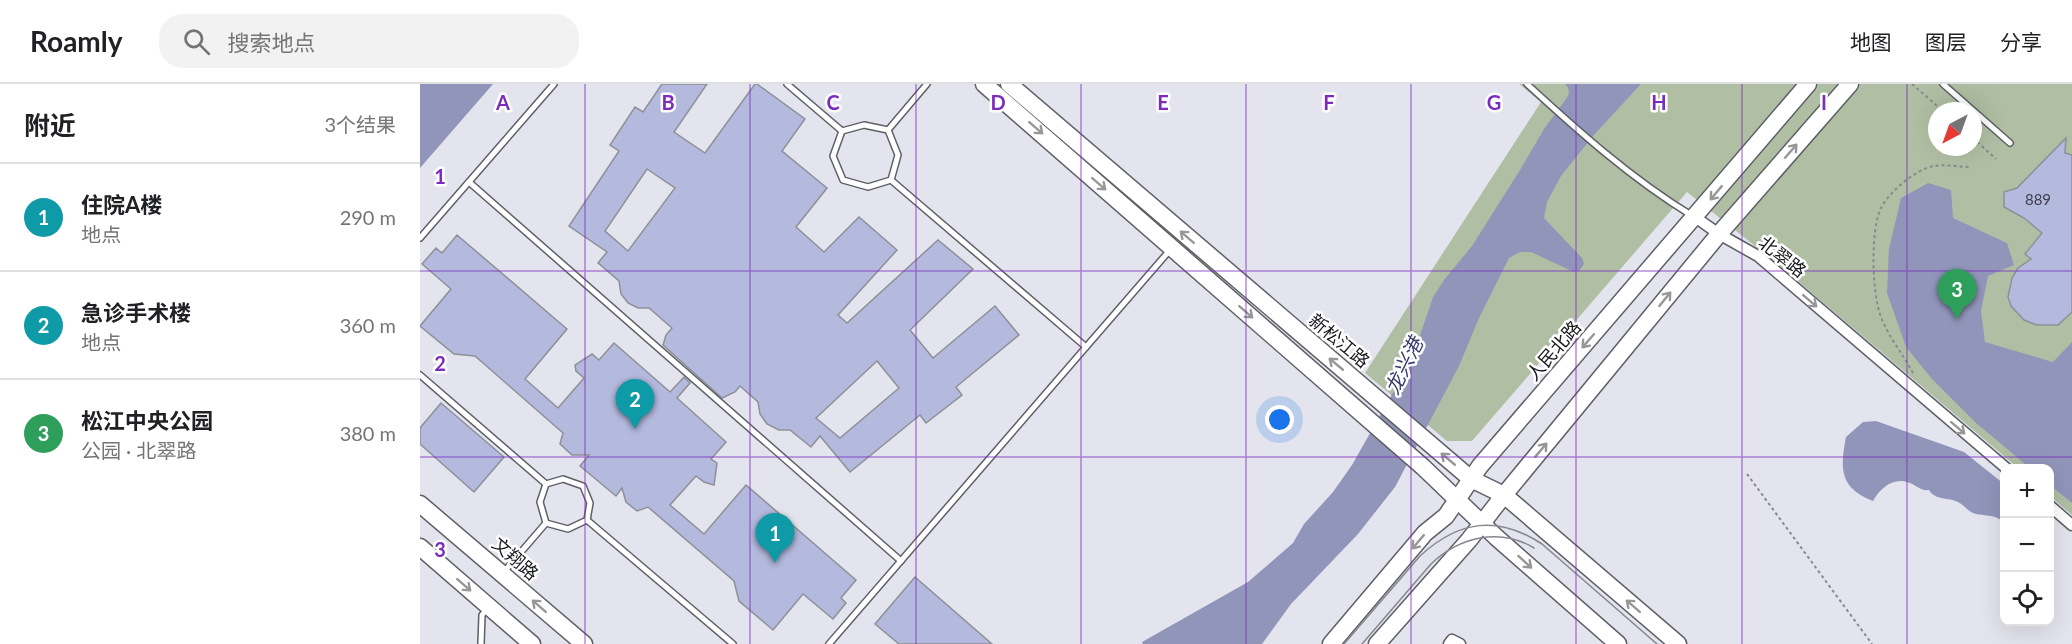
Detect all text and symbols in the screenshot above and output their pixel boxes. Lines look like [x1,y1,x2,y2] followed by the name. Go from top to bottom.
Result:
[159,14,579,68] search box
[30,24,123,58] text: Roamly
[180,25,213,58] icon: search
[228,29,316,56] text: 搜索地点
[1850,29,1892,54] text: 地图
[1925,29,1967,54] text: 图层
[2000,29,2042,54] text: 分享
[495,90,510,114] text: A
[661,90,675,114] text: B
[826,90,840,114] text: C
[990,90,1006,114] text: D
[1157,90,1169,114] text: E
[1323,90,1335,114] text: F
[1487,90,1501,114] text: G
[1651,90,1667,114] text: H
[1821,90,1827,114] text: I
[1928,102,1982,156] north arrow
[24,109,76,141] text: 附近
[324,112,396,136] text: 3个结果
[1028,121,1043,135] one-way arrow
[1785,143,1798,159] one-way arrow
[434,164,446,188] text: 1
[1092,177,1107,191] one-way arrow
[1709,185,1722,201] one-way arrow
[2025,190,2051,208] house number: 889
[81,191,162,218] text: 住院A楼
[38,205,49,229] text: 1
[340,205,396,229] text: 290 m
[81,222,121,246] text: 地点
[1180,230,1195,244] one-way arrow
[1755,231,1811,282] street label: 北翠路
[1938,270,1976,319] pin: 3
[1658,292,1672,307] one-way arrow
[1802,294,1818,307] one-way arrow
[81,299,191,326] text: 急诊手术楼
[1238,305,1253,319] one-way arrow
[1305,309,1374,372] street label: 新松江路
[38,313,49,337] text: 2
[340,313,396,337] text: 360 m
[1521,316,1585,385] street label: 人民北路
[81,330,121,354] text: 地点
[1379,331,1428,398] water label: 龙兴港
[1582,333,1595,349] one-way arrow
[434,351,446,375] text: 2
[1328,357,1344,370] one-way arrow
[616,380,654,429] pin: 2
[1265,405,1294,434] your location
[81,407,213,434] text: 松江中央公园
[38,421,49,445] text: 3
[340,421,396,445] text: 380 m
[1950,421,1966,434] one-way arrow
[81,438,196,462] text: 公园 · 北翠路
[1534,443,1548,458] one-way arrow
[1440,453,1456,466] one-way arrow
[2000,464,2054,626] map controls
[2000,464,2054,518] button: +
[756,514,794,563] pin: 1
[2000,518,2054,572] button: −
[488,532,543,584] street label: 文翔路
[1411,534,1425,549] one-way arrow
[434,537,446,561] text: 3
[1518,555,1533,569] one-way arrow
[2000,572,2054,626] button: locate
[456,579,472,592] one-way arrow
[532,599,547,613] one-way arrow
[1626,599,1641,613] one-way arrow

